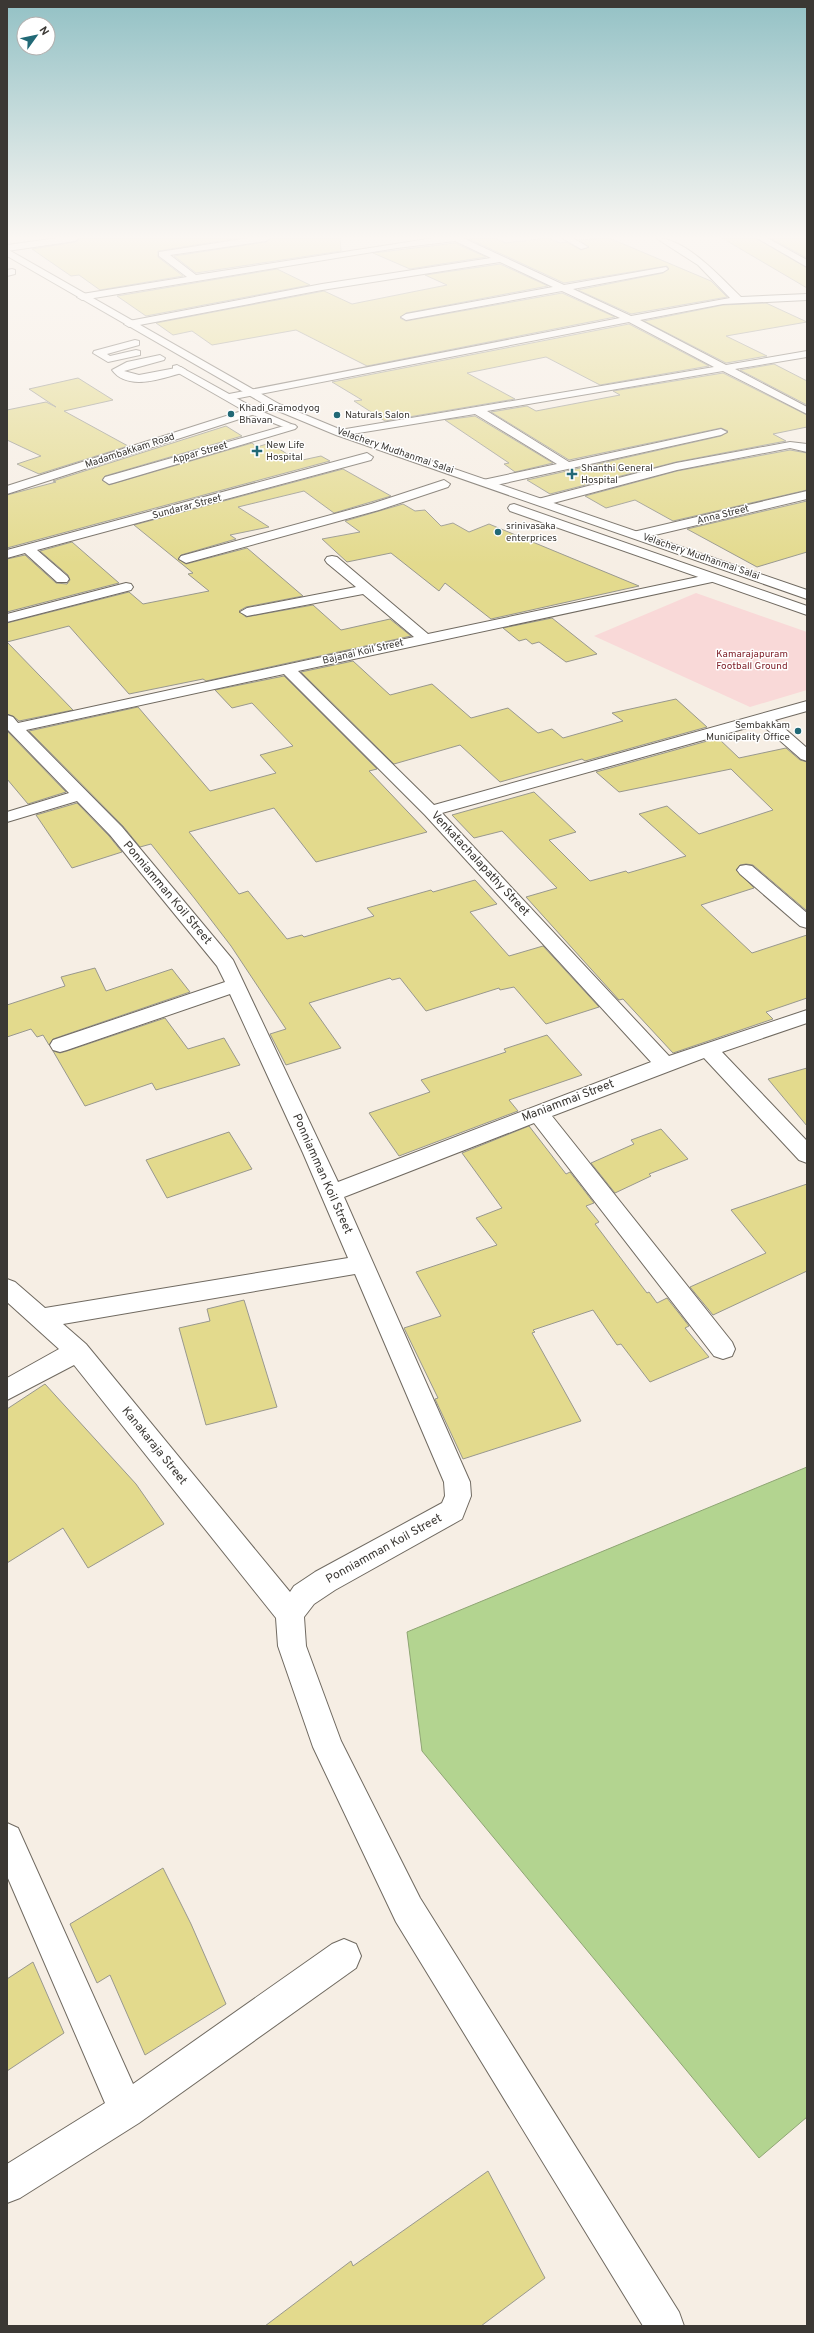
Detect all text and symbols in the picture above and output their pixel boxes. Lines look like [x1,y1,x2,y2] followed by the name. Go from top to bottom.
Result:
[16,16,56,56] north arrow
[36,24,52,38] text: N
[239,402,320,427] place label: Khadi Gramodyog Bhavan
[226,409,236,419] marker: Khadi Gramodyog Bhavan
[345,409,410,422] place label: Naturals Salon
[332,410,342,420] marker: Naturals Salon
[335,425,455,477] street label: Velachery Mudhanmai Salai
[84,430,176,472] street label: Madambakkam Road
[171,439,230,467] street label: Appar Street
[266,439,304,464] place label: New Life Hospital
[251,445,263,457] marker: New Life Hospital
[581,462,653,487] place label: Shanthi General Hospital
[566,468,578,480] marker: Shanthi General Hospital
[151,491,223,523] street label: Sundarar Street
[696,502,751,528] street label: Anna Street
[506,520,557,545] place label: srinivasaka enterprices
[493,527,503,537] marker: srinivasaka enterprices
[641,531,761,583] street label: Velachery Mudhanmai Salai
[321,636,405,668] street label: Bajanai Koil Street
[716,648,788,673] park label: Kamarajapuram Football Ground
[706,719,790,744] place label: Sembakkam Municipality Office
[793,726,803,736] marker: Sembakkam Municipality Office
[427,808,533,920] street label: Venkatachalapathy Street
[119,838,215,948] street label: Ponniamman Koil Street
[519,1076,617,1126] street label: Maniammai Street
[288,1111,356,1237] street label: Ponniamman Koil Street
[118,1404,190,1488] street label: Kanakaraja Street
[323,1510,445,1588] street label: Ponniamman Koil Street

